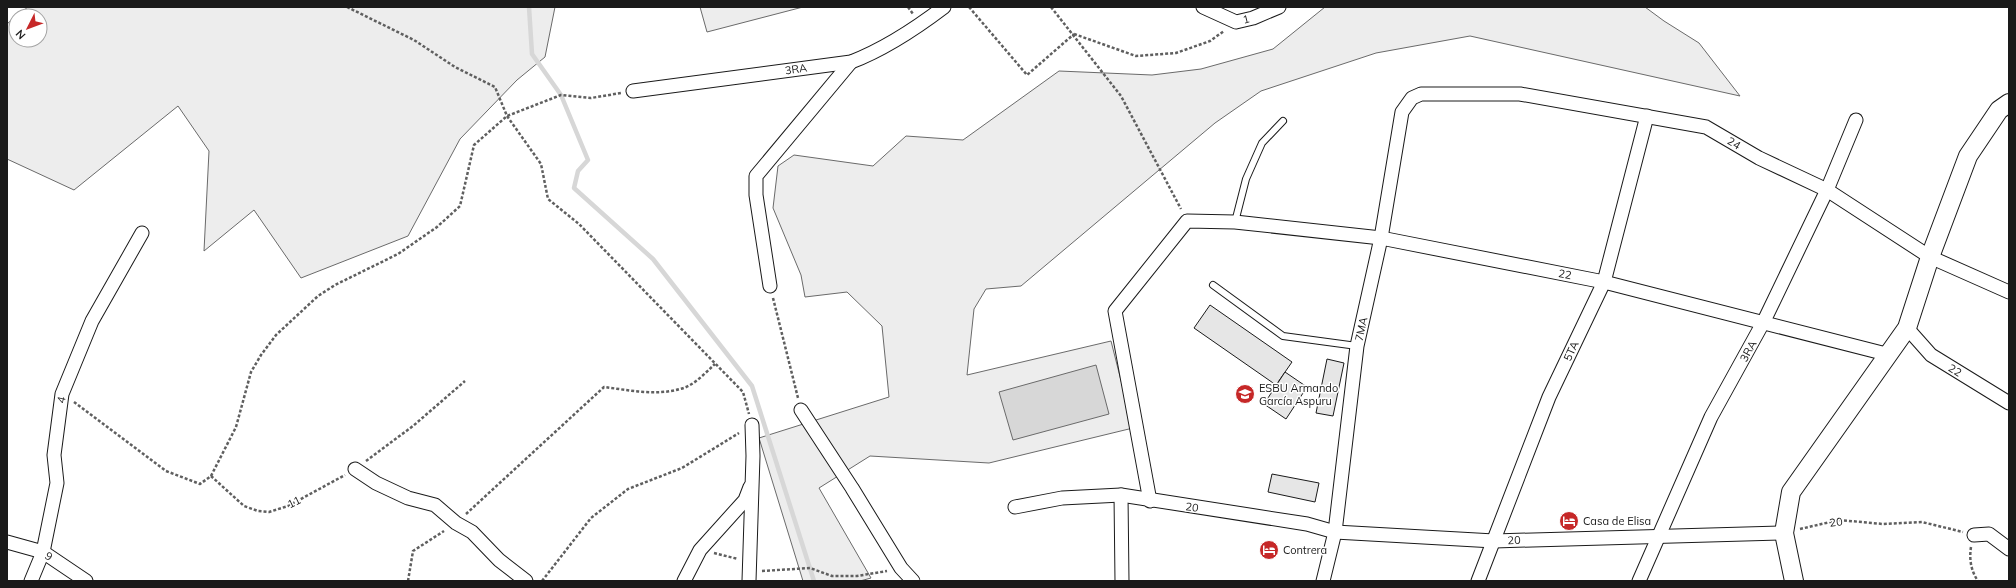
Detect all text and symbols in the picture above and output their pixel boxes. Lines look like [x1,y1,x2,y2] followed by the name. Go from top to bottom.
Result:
[8,8,48,48] north arrow
[1241,11,1251,27] street label: 1
[13,27,29,42] text: N
[784,61,808,77] street label: 3RA
[1725,134,1744,153] street label: 24
[1557,266,1573,282] street label: 22
[1352,316,1370,342] street label: 7MA
[1737,338,1759,364] street label: 3RA
[1560,339,1582,363] street label: 5TA
[1946,361,1965,380] street label: 22
[1259,381,1338,408] place label: ESBU Armando García Aspuru
[1234,383,1256,405] school or university icon: ESBU Armando García Aspuru
[53,395,69,405] street label: 4
[285,493,303,511] street label: 11
[1184,499,1200,515] street label: 20
[1558,510,1580,532] hotel icon: Casa de Elisa
[1583,514,1651,528] place label: Casa de Elisa
[1829,514,1844,530] street label: 20
[1507,533,1521,547] street label: 20
[1258,539,1280,561] hotel icon: Contrera
[1283,543,1327,557] place label: Contrera
[42,548,56,564] street label: 9

